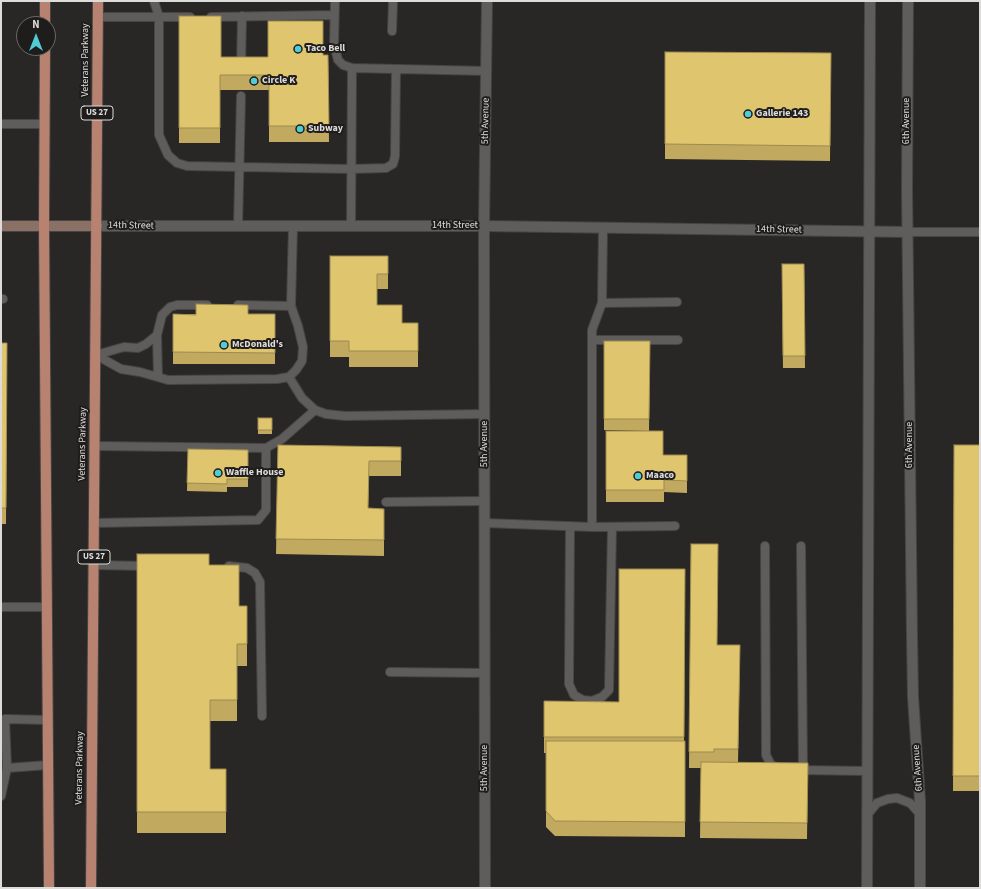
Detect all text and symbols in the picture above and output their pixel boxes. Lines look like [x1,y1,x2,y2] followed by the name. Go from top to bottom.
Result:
[16,16,56,56] north arrow
[32,17,40,32] text: N
[80,23,92,97] street label: Veterans Parkway
[306,43,345,55] place label: Taco Bell
[293,44,303,54] marker: Taco Bell
[262,75,295,87] place label: Circle K
[249,76,259,86] marker: Circle K
[480,98,492,144] street label: 5th Avenue
[901,98,913,144] street label: 6th Avenue
[81,106,113,120] road number: US 27
[756,108,808,120] place label: Gallerie 143
[743,109,753,119] marker: Gallerie 143
[308,123,343,135] place label: Subway
[295,124,305,134] marker: Subway
[108,220,154,232] street label: 14th Street
[432,220,478,232] street label: 14th Street
[756,224,802,236] street label: 14th Street
[232,339,283,351] place label: McDonald's
[219,340,229,350] marker: McDonald's
[76,407,90,481] street label: Veterans Parkway
[479,421,491,467] street label: 5th Avenue
[904,422,916,468] street label: 6th Avenue
[226,467,283,479] place label: Waffle House
[213,468,223,478] marker: Waffle House
[646,470,674,482] place label: Maaco
[633,471,643,481] marker: Maaco
[78,550,110,564] road number: US 27
[73,731,87,805] street label: Veterans Parkway
[910,744,926,792] street label: 6th Avenue
[479,745,491,791] street label: 5th Avenue

